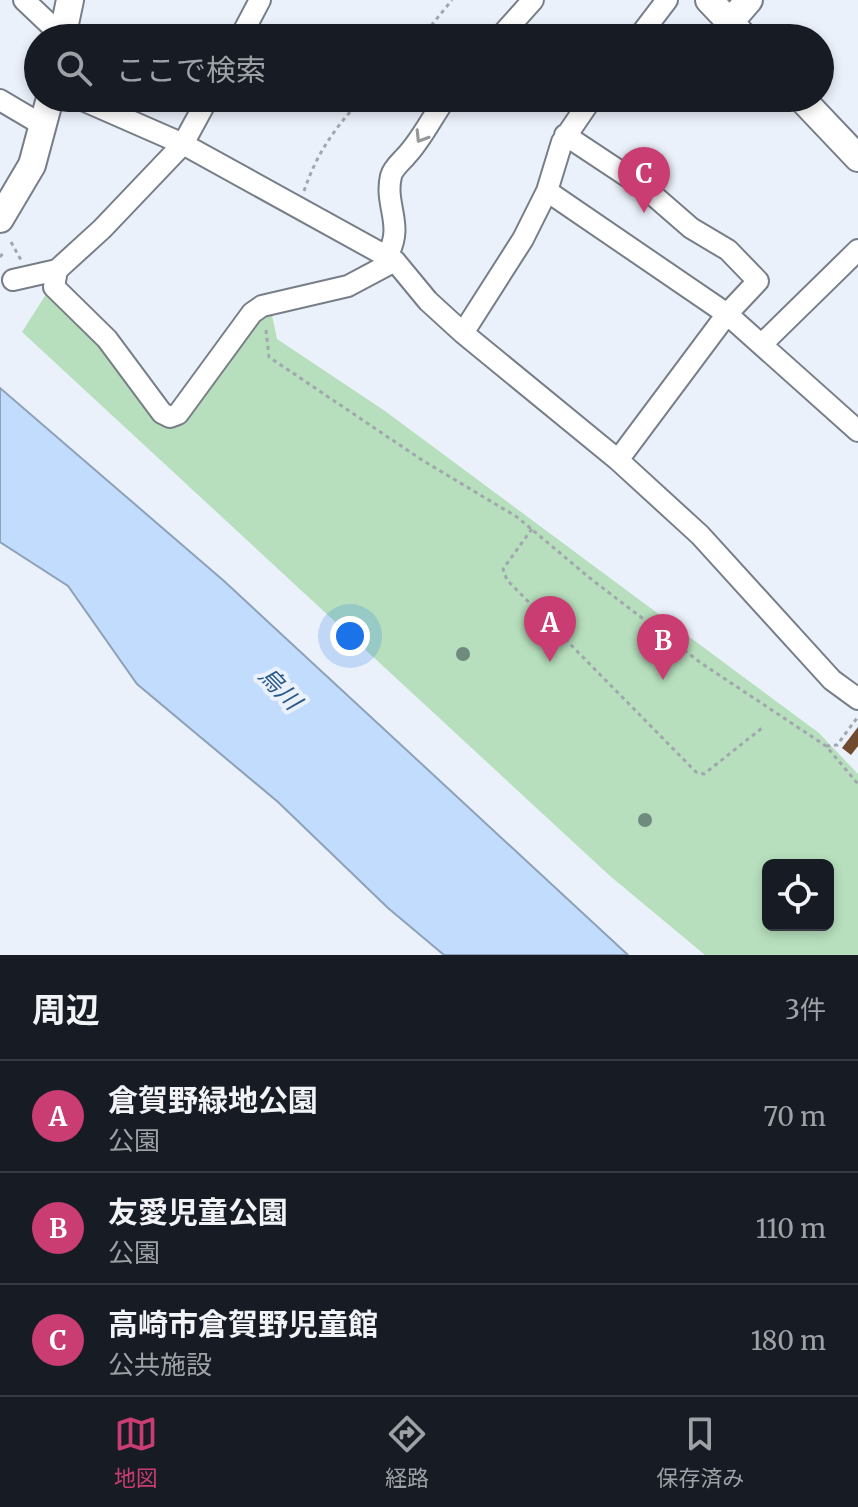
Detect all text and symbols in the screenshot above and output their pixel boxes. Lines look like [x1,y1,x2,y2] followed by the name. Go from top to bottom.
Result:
[24,24,834,112] search box
[52,46,96,90] icon: search
[116,51,266,89] text: ここで検索
[415,128,430,142] one-way arrow
[618,147,670,213] pin: C
[524,596,576,662] pin: A
[637,614,689,680] pin: B
[330,616,370,656] your location
[252,660,310,718] water label: 烏川
[762,859,834,931] map controls
[762,859,834,931] button: locate
[32,989,100,1031] text: 周辺
[785,993,826,1026] text: 3件
[108,1081,318,1119] text: 倉賀野緑地公園
[49,1100,67,1133] text: A
[763,1100,826,1133] text: 70 m
[108,1124,160,1157] text: 公園
[108,1193,288,1231] text: 友愛児童公園
[49,1212,67,1245] text: B
[756,1212,826,1245] text: 110 m
[108,1236,160,1269] text: 公園
[108,1305,378,1343] text: 高崎市倉賀野児童館
[49,1324,67,1357] text: C
[751,1324,826,1357] text: 180 m
[108,1348,212,1381] text: 公共施設
[114,1412,158,1492] tab: 地図
[385,1412,429,1492] tab: 経路
[656,1412,744,1492] tab: 保存済み

